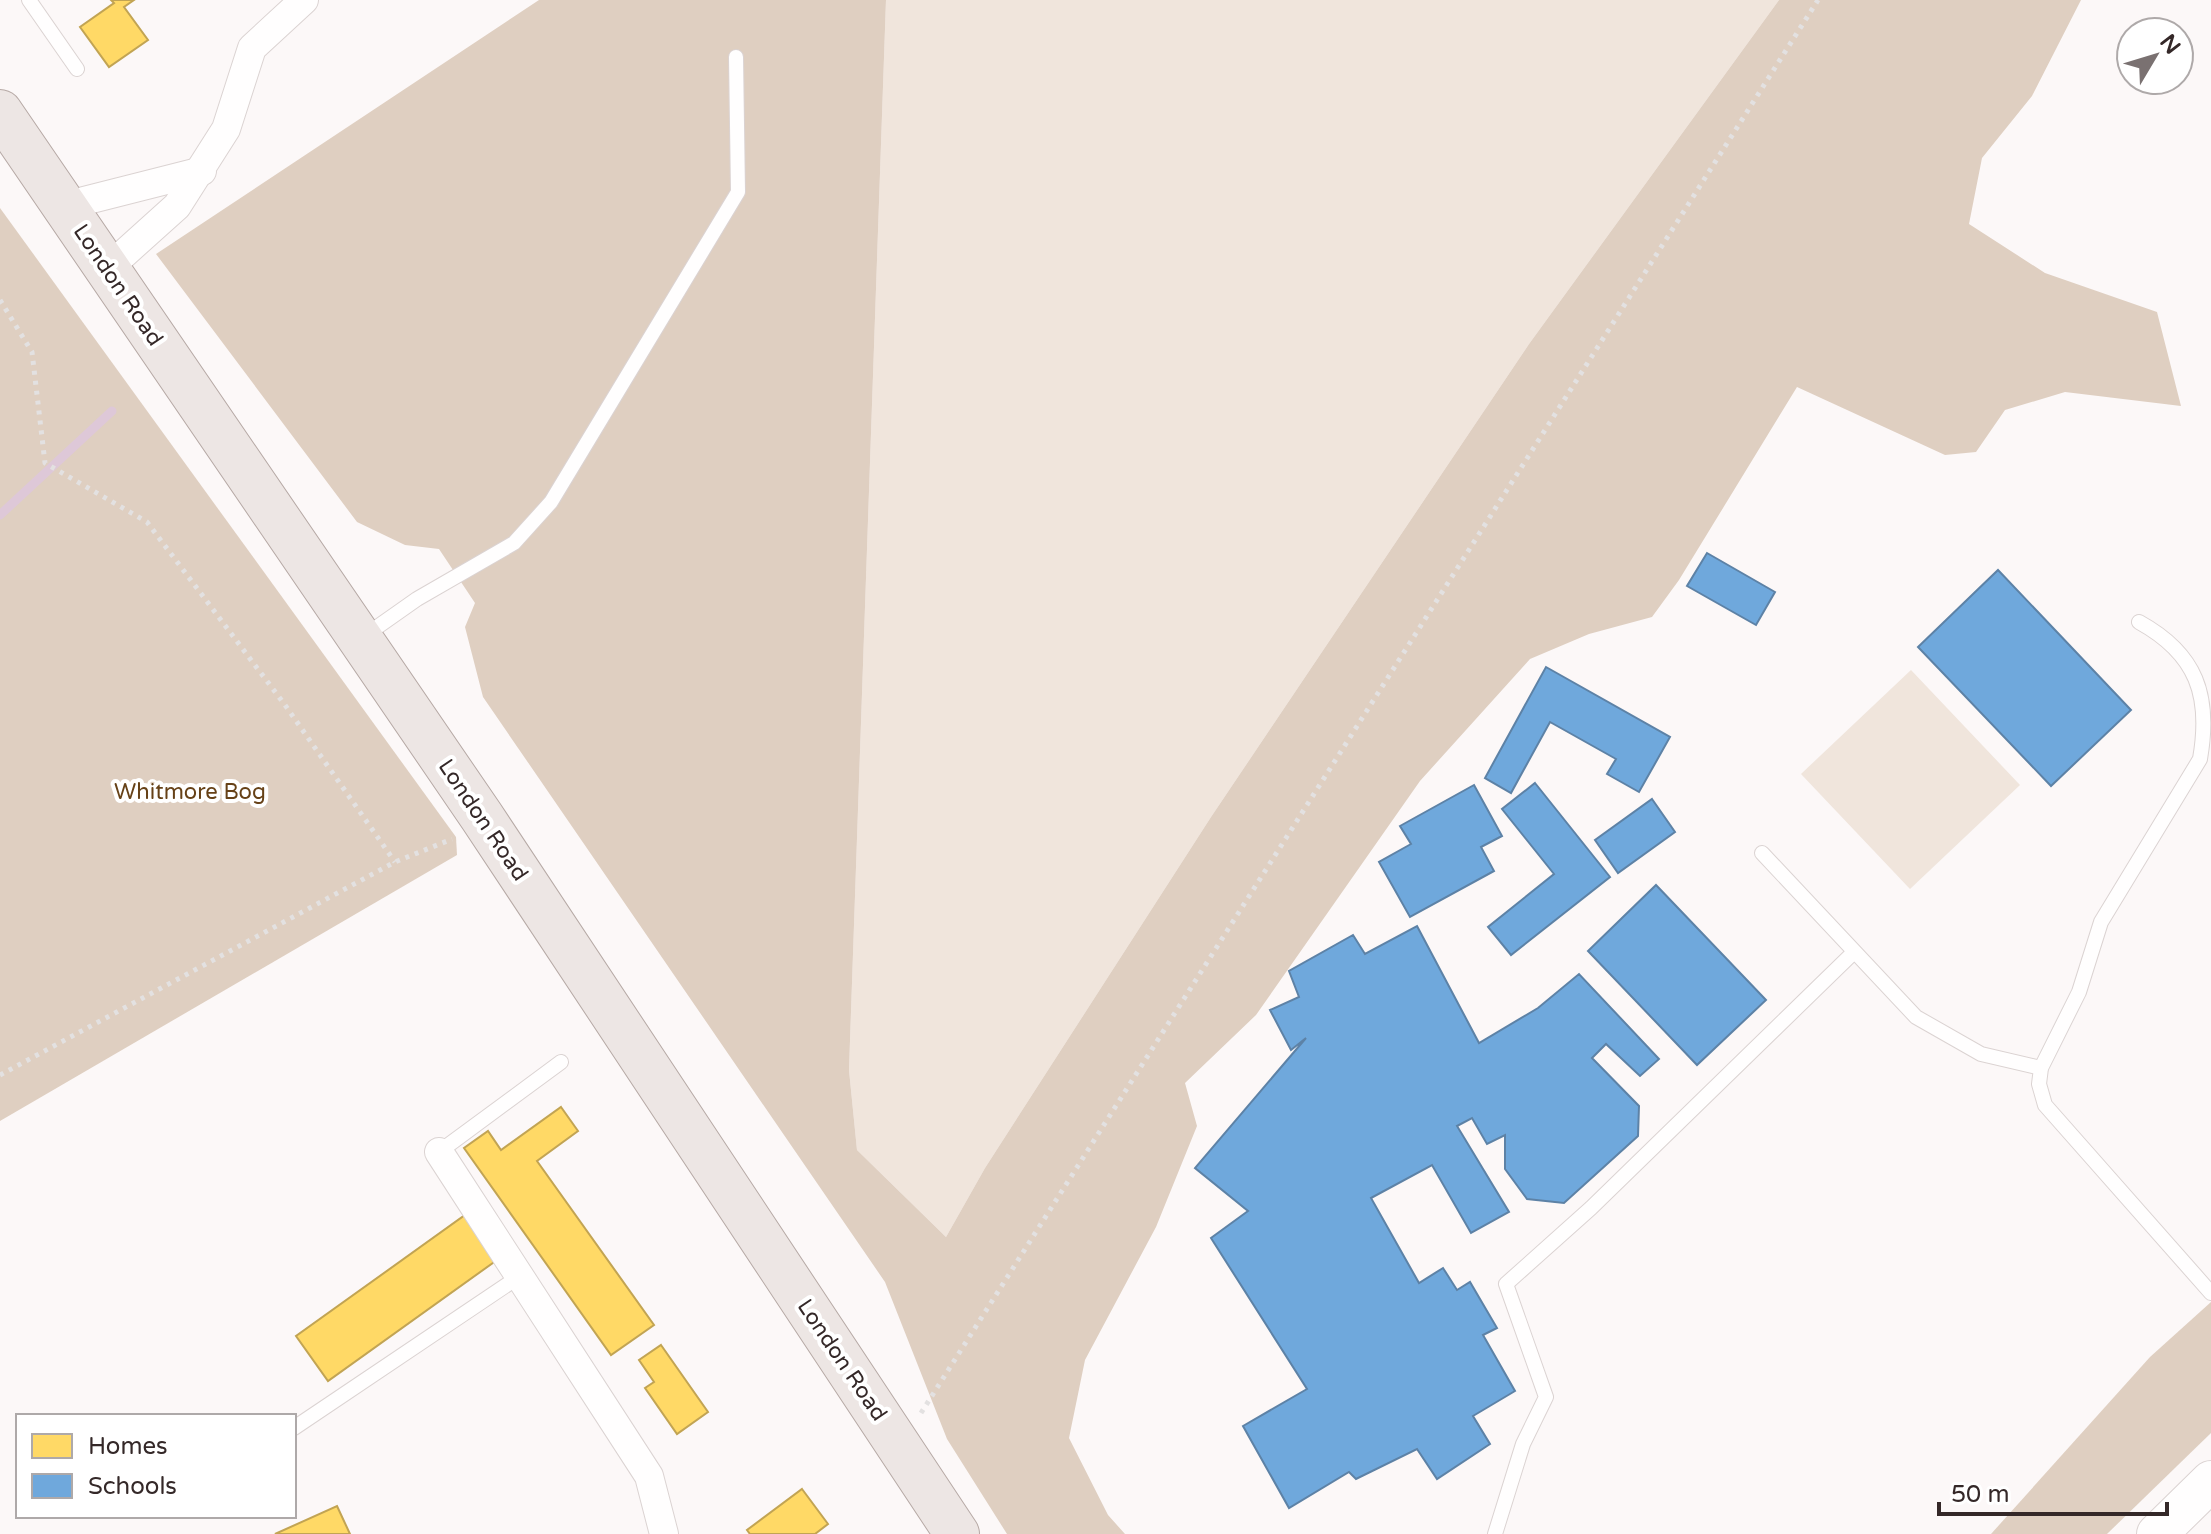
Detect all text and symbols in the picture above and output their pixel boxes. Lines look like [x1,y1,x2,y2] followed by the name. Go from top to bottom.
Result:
[2115,16,2195,96] north arrow
[2154,29,2186,59] text: N
[68,219,168,351] street label: London Road
[433,754,533,886] street label: London Road
[114,779,266,805] park label: Whitmore Bog
[792,1294,892,1426] street label: London Road
[16,1414,296,1518] legend
[88,1432,168,1461] text: Homes
[1939,1466,2167,1516] scale bar
[88,1472,177,1501] text: Schools
[1951,1480,2009,1509] text: 50 m

